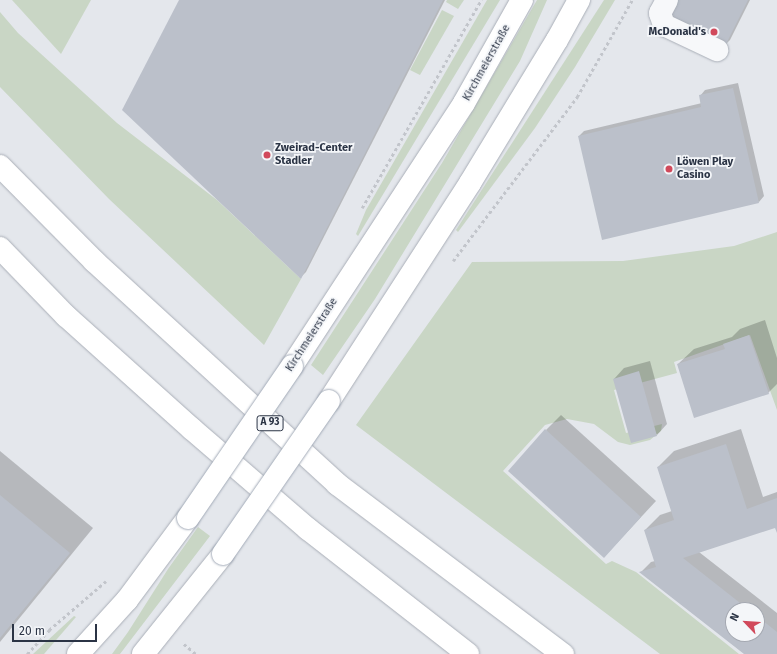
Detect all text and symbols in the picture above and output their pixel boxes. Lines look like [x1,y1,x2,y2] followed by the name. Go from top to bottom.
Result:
[461,23,513,103] street label: Kirchmeierstraße
[649,25,706,39] place label: McDonald's
[709,27,719,37] marker: McDonald's
[275,142,352,168] place label: Zweirad-Center Stadler
[262,150,272,160] marker: Zweirad-Center Stadler
[677,156,733,182] place label: Löwen Play Casino
[664,164,674,174] marker: Löwen Play Casino
[283,296,341,374] street label: Kirchmeierstraße
[256,415,284,431] road number: A 93
[725,602,765,642] north arrow
[727,611,742,623] text: N
[14,616,99,642] scale bar
[19,624,45,638] text: 20 m

